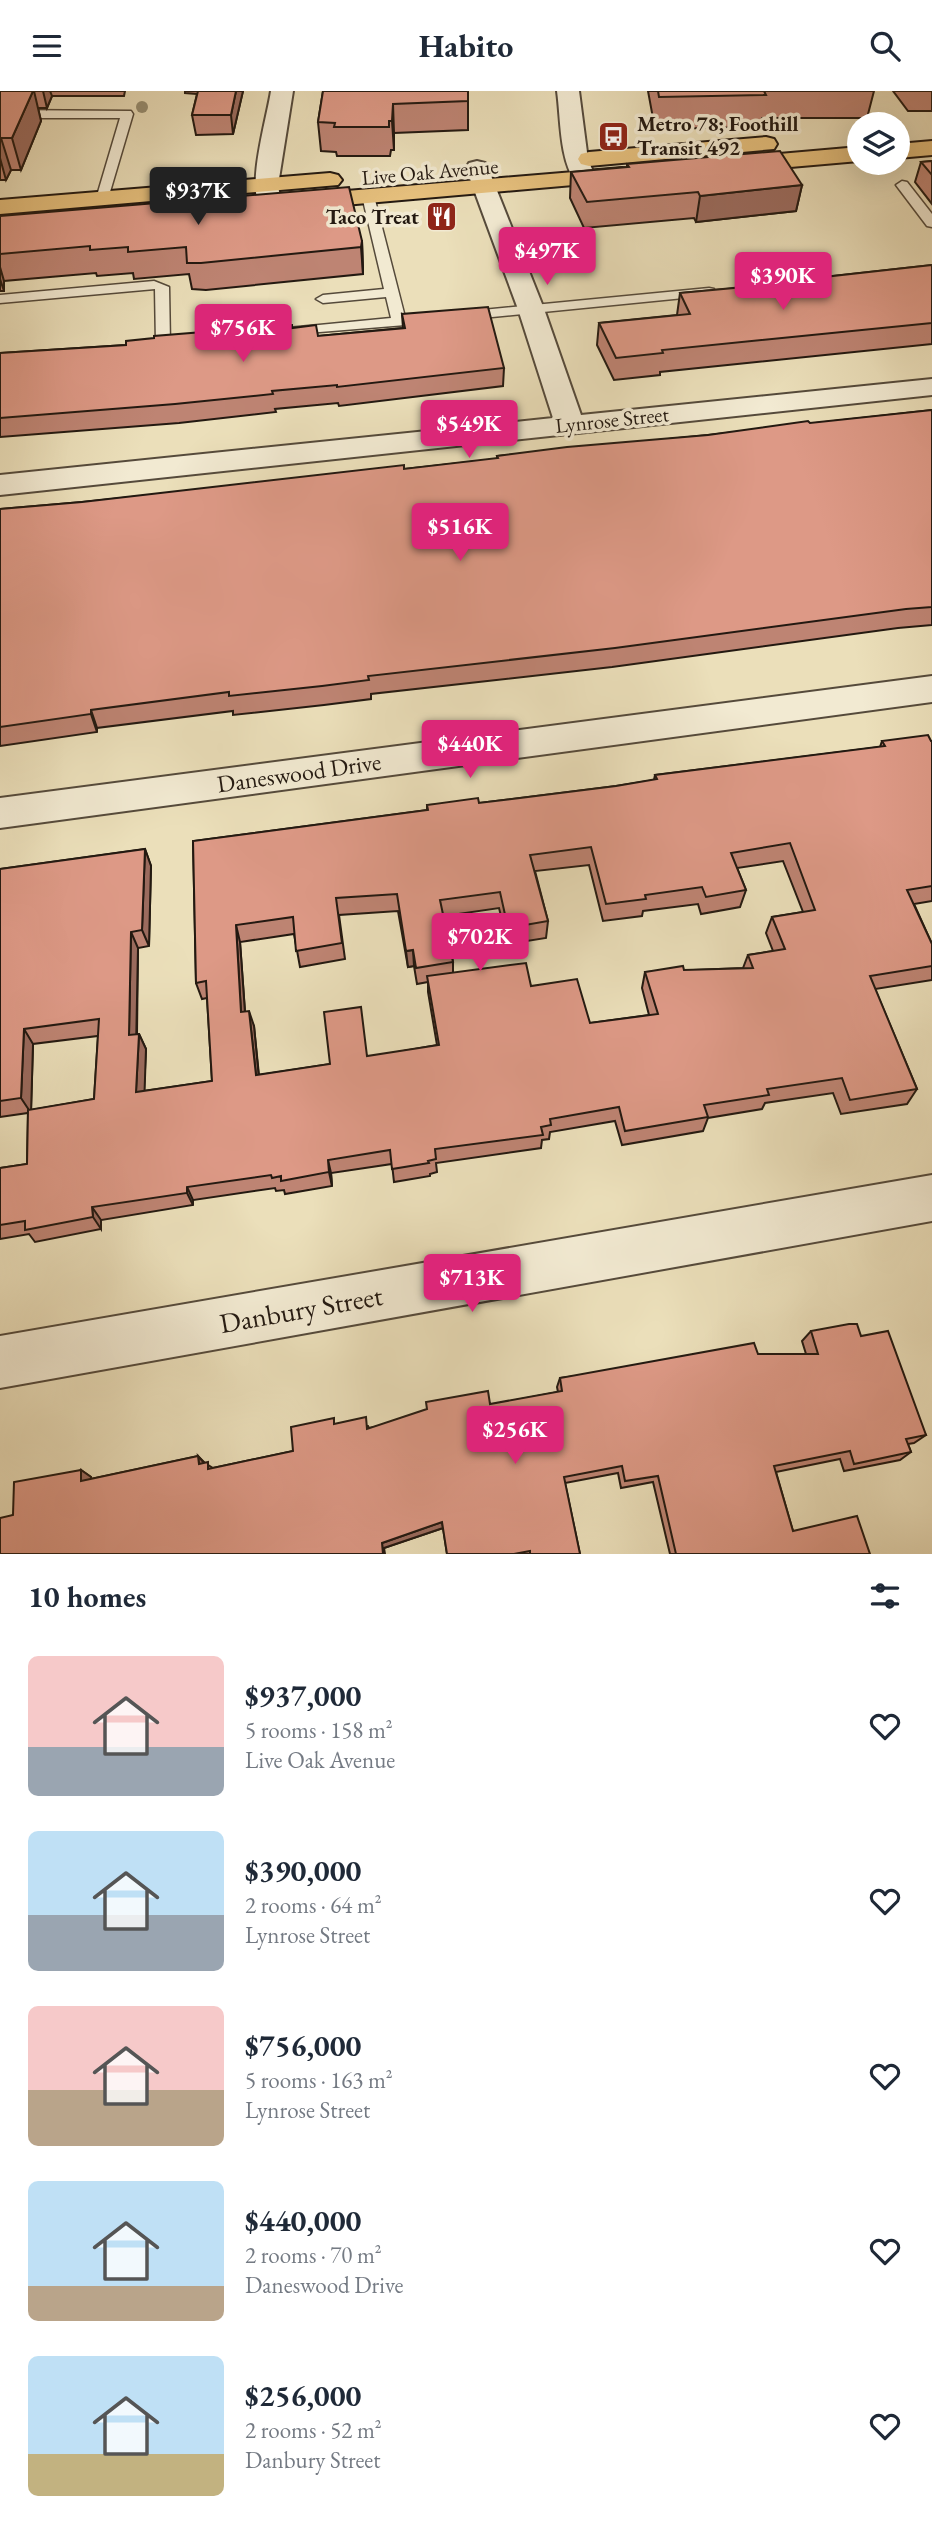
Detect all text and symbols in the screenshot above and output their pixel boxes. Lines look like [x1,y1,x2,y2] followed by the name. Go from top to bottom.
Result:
[419,25,513,67] text: Habito
[28,27,66,65] icon: menu
[866,27,904,65] icon: search
[637,110,798,161] place label: Metro 78; Foothill Transit 492
[847,112,910,175] map controls
[847,112,910,175] button: layers
[597,119,631,153] bus stop icon: Metro 78; Foothill Transit 492
[360,152,499,191] street label: Live Oak Avenue
[149,167,247,227] pin: $937K
[166,175,230,205] text: $937K
[425,200,459,234] restaurant icon: Taco Treat
[326,203,419,230] place label: Taco Treat
[498,227,596,287] pin: $497K
[515,235,579,265] text: $497K
[734,253,832,312] pin: $390K
[751,260,815,290] text: $390K
[194,305,292,364] pin: $756K
[211,312,275,342] text: $756K
[554,400,671,439] street label: Lynrose Street
[420,401,518,460] pin: $549K
[437,408,501,438] text: $549K
[411,503,509,563] pin: $516K
[428,511,492,541] text: $516K
[421,721,519,780] pin: $440K
[438,728,502,758] text: $440K
[215,746,383,799] street label: Daneswood Drive
[431,913,529,973] pin: $702K
[448,921,512,951] text: $702K
[423,1255,521,1314] pin: $713K
[440,1262,504,1292] text: $713K
[217,1277,386,1341] street label: Danbury Street
[466,1407,564,1466] pin: $256K
[483,1414,547,1444] text: $256K
[28,1577,146,1616] text: 10 homes
[866,1577,904,1615] icon: filters
[245,1676,361,1715] text: $937,000
[84,1684,168,1768] icon: home
[866,1707,904,1745] icon: heart
[245,1715,393,1745] text: 5 rooms · 158 m²
[245,1745,395,1775] text: Live Oak Avenue
[245,1851,361,1890] text: $390,000
[84,1859,168,1943] icon: home
[866,1882,904,1920] icon: heart
[245,1890,382,1920] text: 2 rooms · 64 m²
[245,1920,370,1950] text: Lynrose Street
[245,2026,361,2065] text: $756,000
[84,2034,168,2118] icon: home
[866,2057,904,2095] icon: heart
[245,2065,393,2095] text: 5 rooms · 163 m²
[245,2095,370,2125] text: Lynrose Street
[245,2201,361,2240] text: $440,000
[84,2209,168,2293] icon: home
[866,2232,904,2270] icon: heart
[245,2240,382,2270] text: 2 rooms · 70 m²
[245,2270,403,2300] text: Daneswood Drive
[245,2376,361,2415] text: $256,000
[84,2384,168,2468] icon: home
[866,2407,904,2445] icon: heart
[245,2415,382,2445] text: 2 rooms · 52 m²
[245,2445,381,2475] text: Danbury Street

